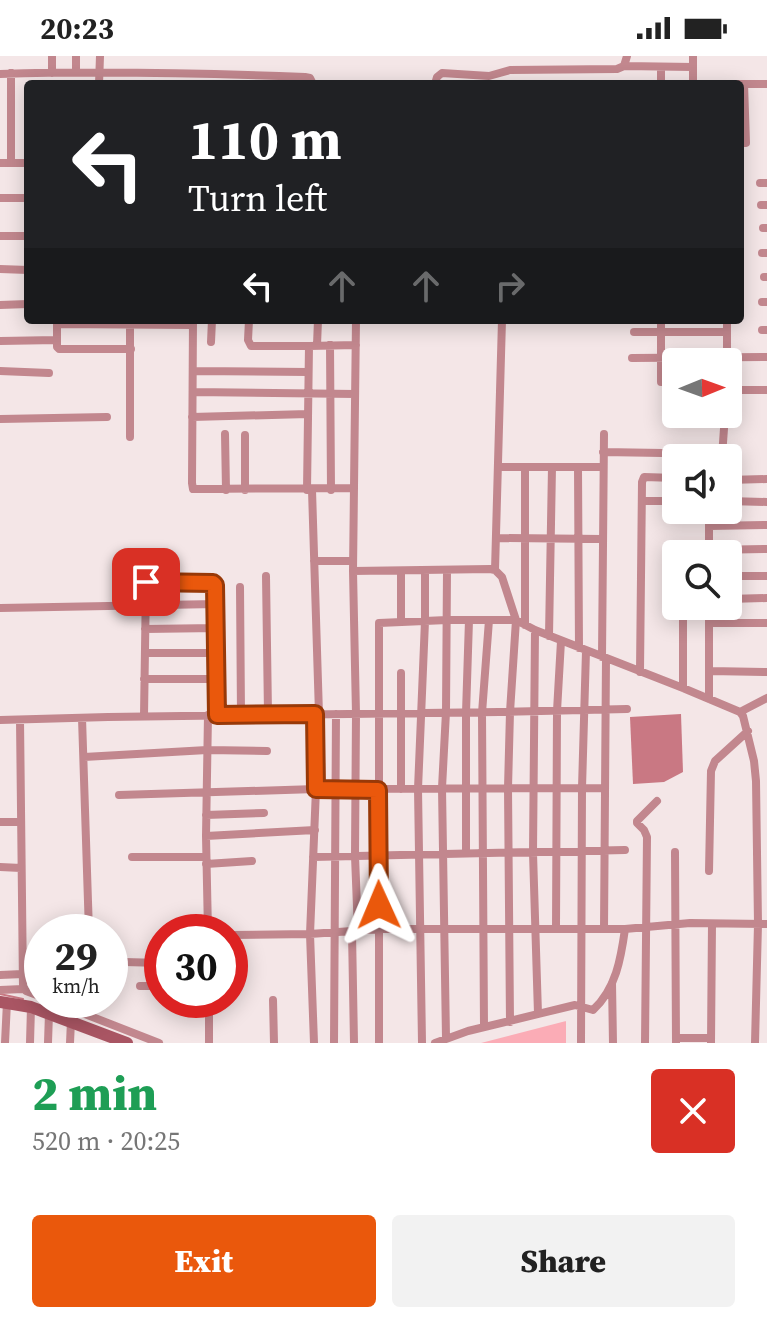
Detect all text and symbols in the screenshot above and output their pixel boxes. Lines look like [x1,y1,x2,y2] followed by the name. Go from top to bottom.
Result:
[40,8,114,49] text: 20:23
[188,101,342,178] text: 110 m
[56,112,160,216] icon: left
[188,174,327,223] text: Turn left
[236,264,280,308] icon: left
[320,264,364,308] icon: ahead
[404,264,448,308] icon: ahead
[488,264,532,308] icon: right
[662,348,742,428] north arrow
[662,348,742,620] map controls
[662,444,742,524] button: sound
[662,540,742,620] button: search
[112,548,180,616] pin
[124,560,168,604] icon: arrive
[337,863,421,947] position arrow
[144,914,248,1018] speed limit sign: 30
[54,929,98,983] text: 29
[52,972,100,1000] text: km/h
[32,1060,157,1126] text: 2 min
[651,1069,735,1153] button: close
[32,1123,180,1159] text: 520 m · 20:25
[32,1215,376,1307] button: Exit
[392,1215,735,1307] button: Share

